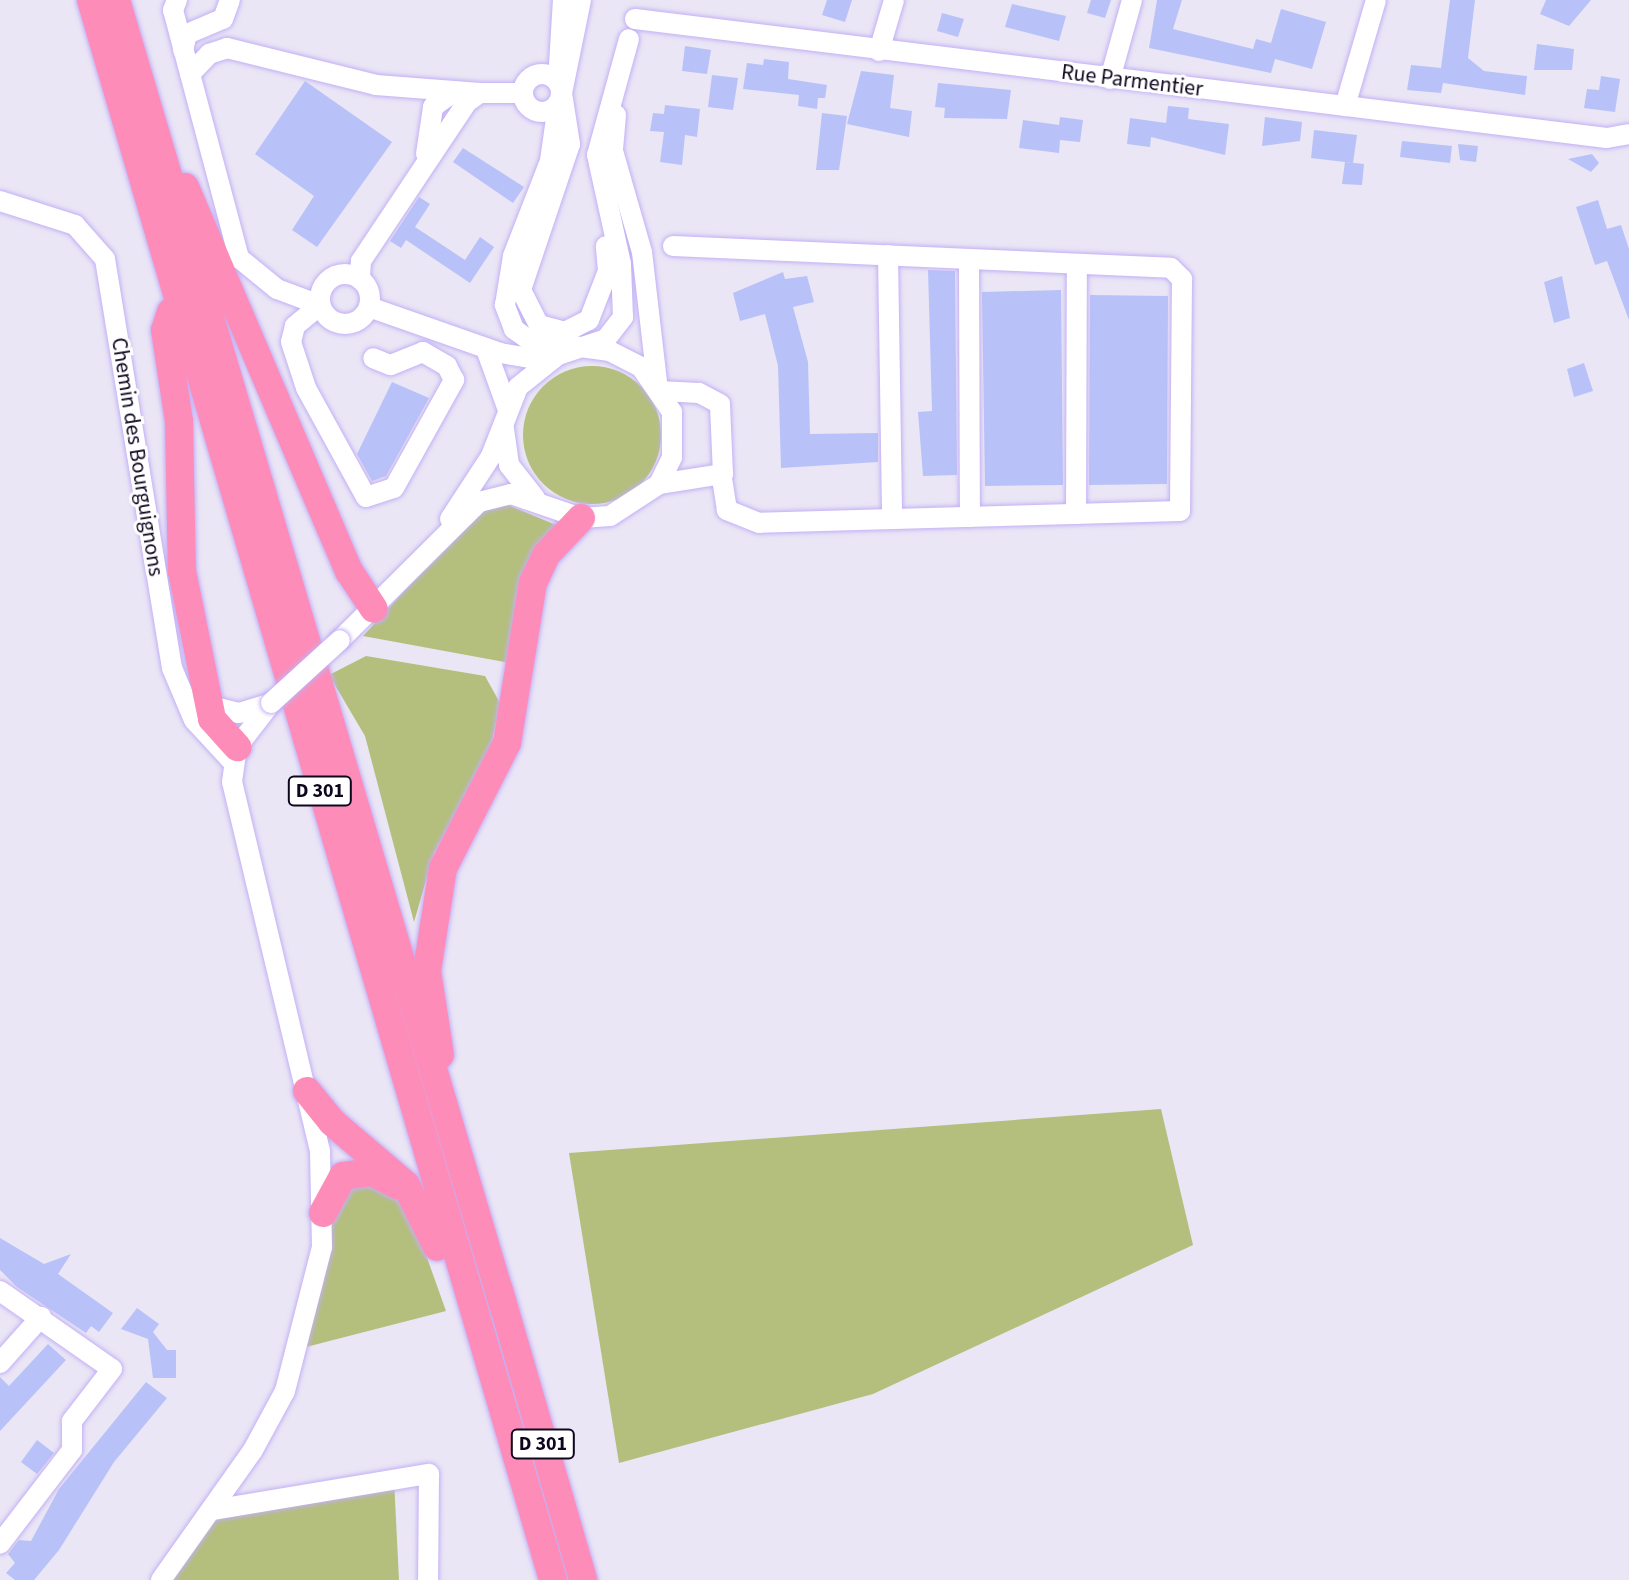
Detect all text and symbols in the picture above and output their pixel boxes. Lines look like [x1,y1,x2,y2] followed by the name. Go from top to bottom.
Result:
[1060,59,1204,103] street label: Rue Parmentier
[105,336,169,578] street label: Chemin des Bourguignons
[286,775,354,807] road number: D 301
[509,1428,577,1460] road number: D 301

